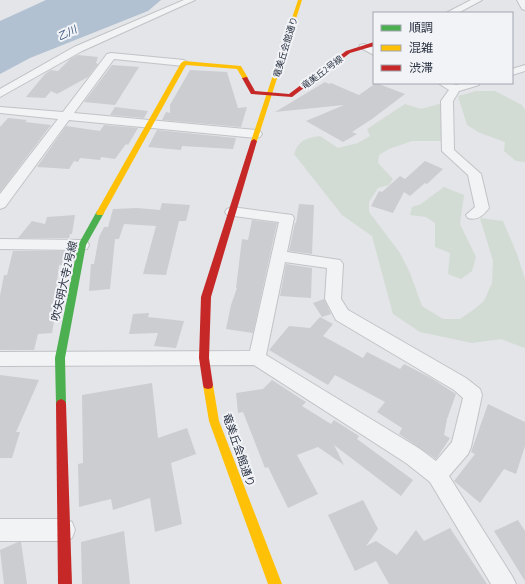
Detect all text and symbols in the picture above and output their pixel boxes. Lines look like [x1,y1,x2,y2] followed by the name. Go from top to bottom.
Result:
[373,12,513,84] legend
[271,15,299,79] street label: 竜美丘会館通り
[409,20,433,35] text: 順調
[55,22,80,43] water label: 乙川
[409,40,433,55] text: 混雑
[299,52,346,91] street label: 竜美丘2号線
[409,60,433,75] text: 渋滞
[48,239,80,323] street label: 吹矢明大寺2号線
[220,411,258,489] street label: 竜美丘会館通り

